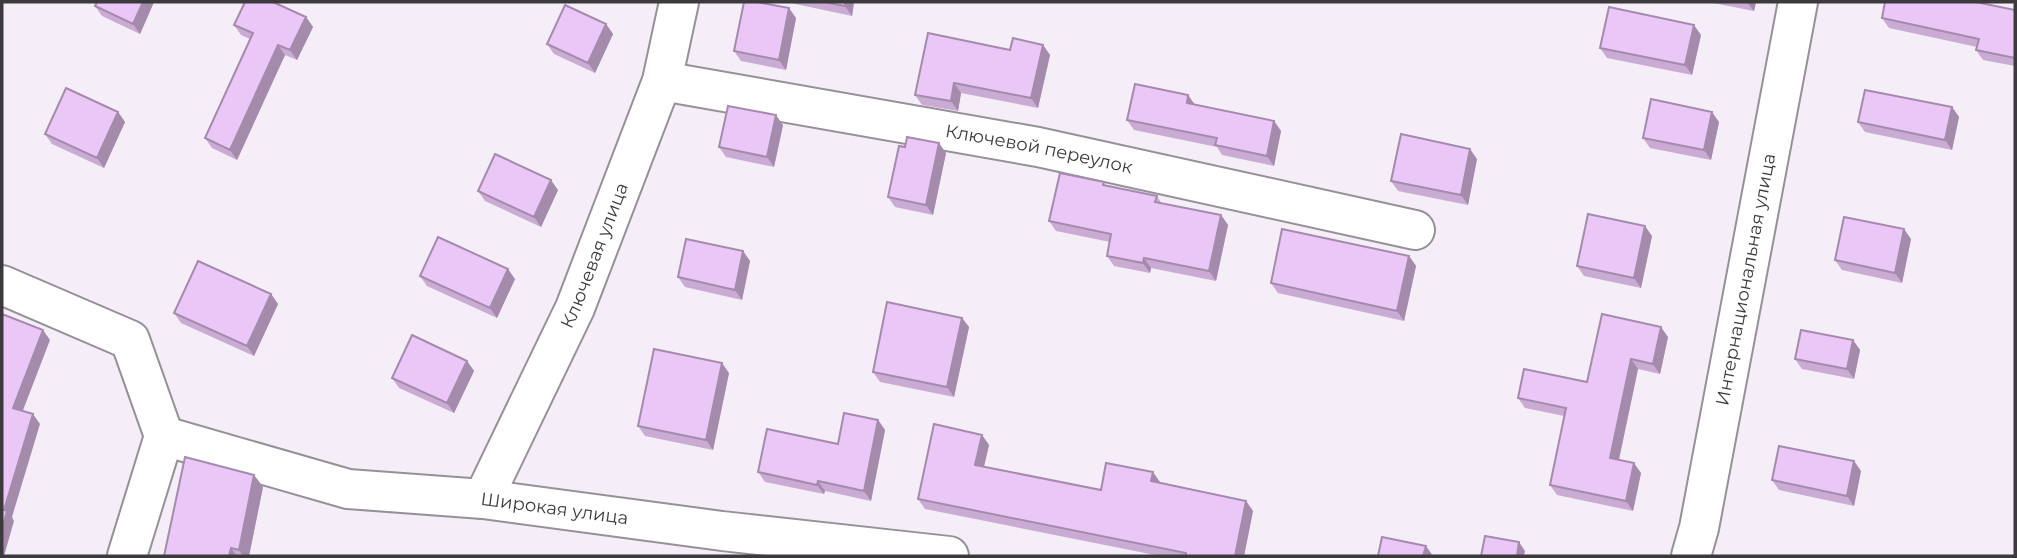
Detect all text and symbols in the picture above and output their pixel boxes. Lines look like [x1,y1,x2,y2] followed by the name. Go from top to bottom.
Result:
[944,120,1135,179] street label: Ключевой переулок
[1711,152,1780,407] street label: Интернациональная улица
[556,180,633,332] street label: Ключевая улица
[479,488,630,529] street label: Широкая улица

